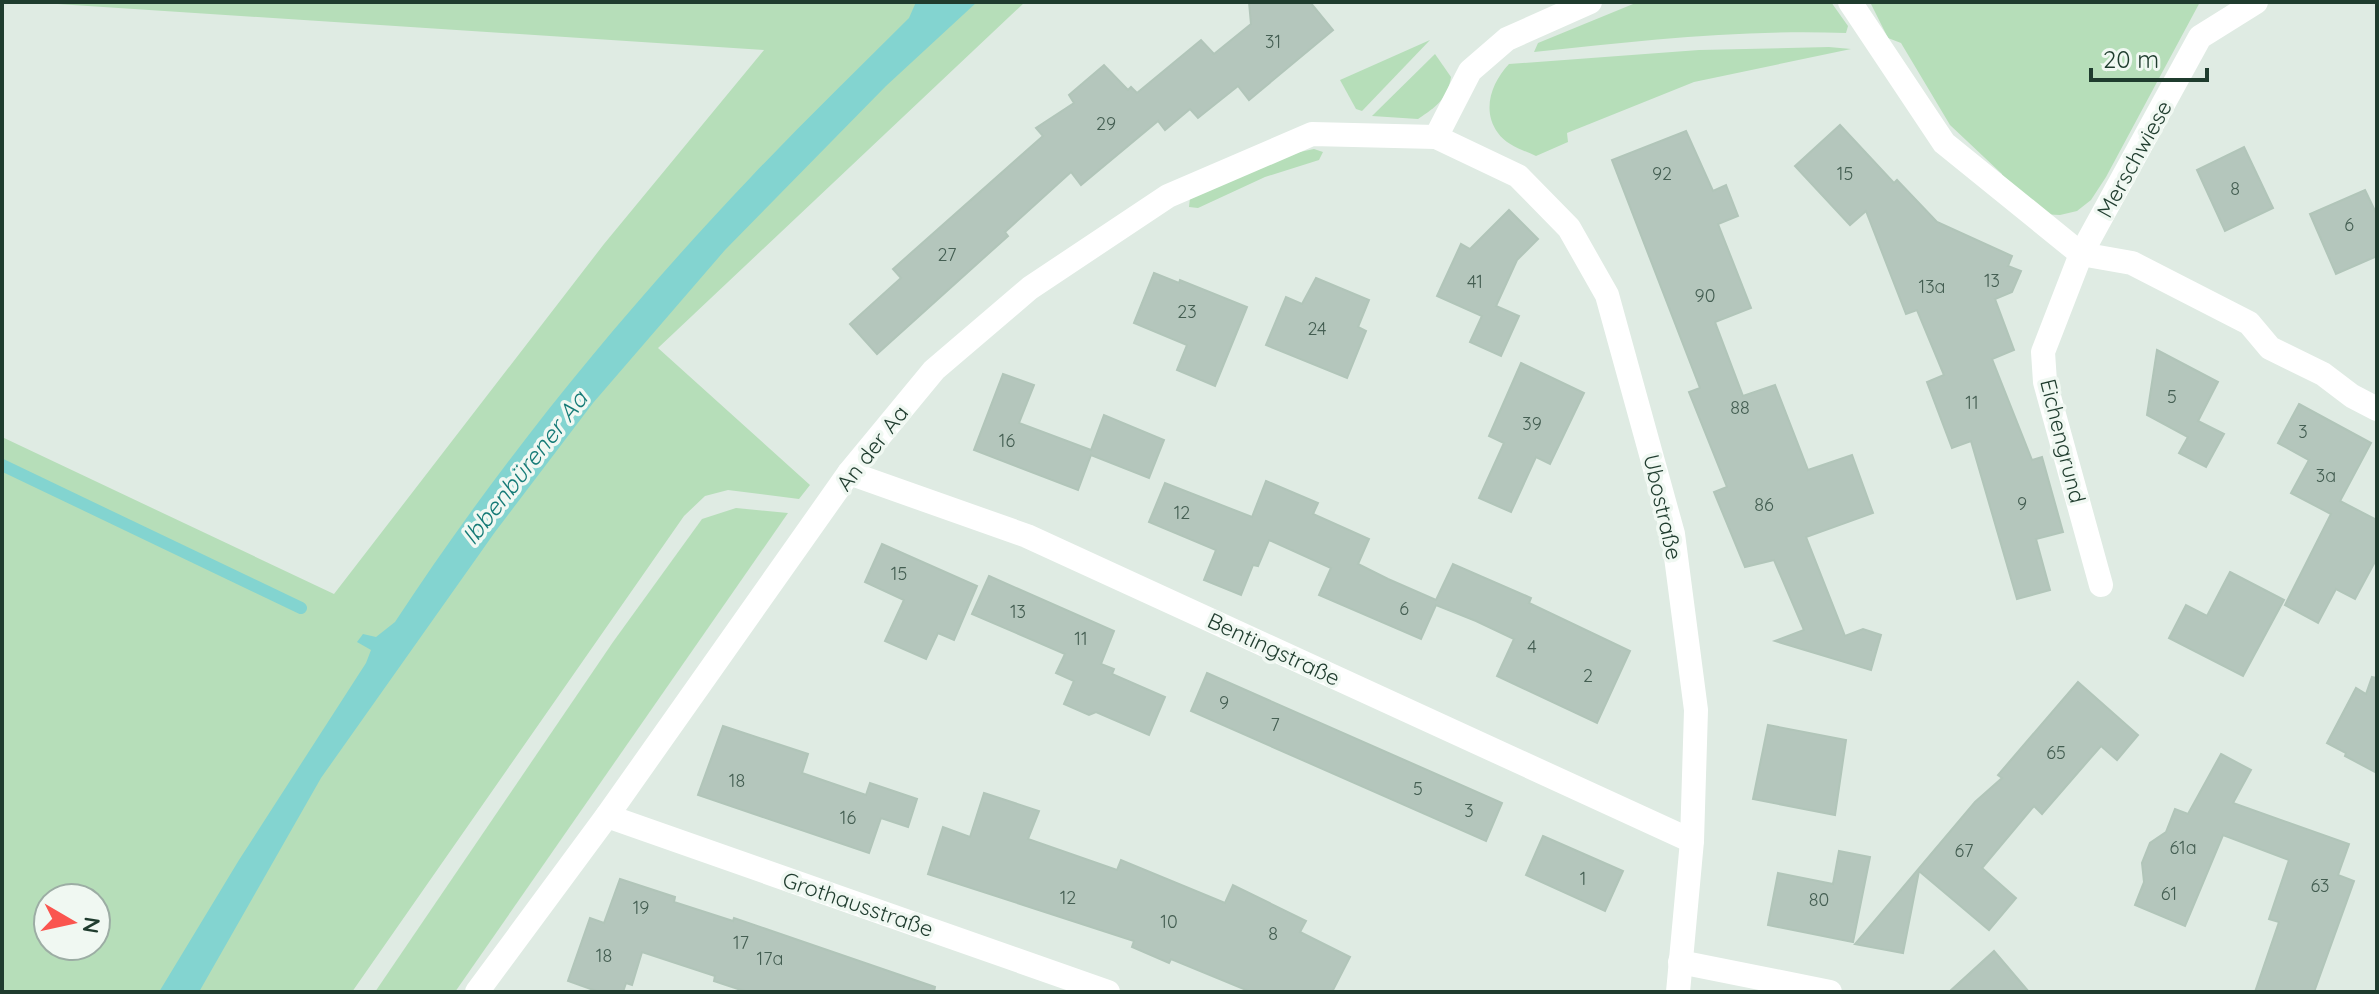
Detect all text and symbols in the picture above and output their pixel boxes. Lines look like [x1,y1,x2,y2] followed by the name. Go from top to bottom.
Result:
[1265,30,1281,53] house number: 31
[2091,32,2207,82] scale bar
[2103,44,2159,74] text: 20 m
[2090,95,2178,223] street label: Merschwiese
[1096,112,1116,135] house number: 29
[1652,162,1672,185] house number: 92
[1837,162,1853,185] house number: 15
[2230,177,2240,200] house number: 8
[2344,213,2354,236] house number: 6
[938,243,956,266] house number: 27
[1984,269,2000,292] house number: 13
[1467,270,1483,293] house number: 41
[1919,275,1946,298] house number: 13a
[1695,284,1715,307] house number: 90
[1177,300,1197,323] house number: 23
[1307,317,1327,340] house number: 24
[2034,376,2092,506] street label: Eichengrund
[455,383,594,550] water label: Ibbenbürener Aa
[2167,385,2177,408] house number: 5
[1965,391,1979,414] house number: 11
[1730,396,1750,419] house number: 88
[830,400,914,496] street label: An der Aa
[1522,412,1542,435] house number: 39
[2298,420,2308,443] house number: 3
[999,429,1015,452] house number: 16
[1637,452,1689,562] street label: Ubostraße
[2316,464,2336,487] house number: 3a
[2017,492,2027,515] house number: 9
[1754,493,1774,516] house number: 86
[1174,501,1190,524] house number: 12
[891,562,907,585] house number: 15
[1399,597,1409,620] house number: 6
[1010,600,1026,623] house number: 13
[1203,606,1345,692] street label: Bentingstraße
[1074,627,1088,650] house number: 11
[1527,635,1537,658] house number: 4
[1583,664,1593,687] house number: 2
[1219,691,1229,714] house number: 9
[1270,713,1280,736] house number: 7
[2046,741,2066,764] house number: 65
[729,769,745,792] house number: 18
[1413,777,1423,800] house number: 5
[1464,799,1474,822] house number: 3
[840,806,856,829] house number: 16
[2169,836,2197,859] house number: 61a
[1955,839,1973,862] house number: 67
[779,865,937,943] street label: Grothausstraße
[1580,867,1586,890] house number: 1
[2310,874,2330,897] house number: 63
[32,882,112,962] north arrow
[2161,882,2177,905] house number: 61
[1060,886,1076,909] house number: 12
[1809,888,1829,911] house number: 80
[633,896,649,919] house number: 19
[1160,910,1178,933] house number: 10
[77,915,107,935] text: N
[1268,922,1278,945] house number: 8
[733,931,749,954] house number: 17
[596,944,612,967] house number: 18
[757,947,783,970] house number: 17a

